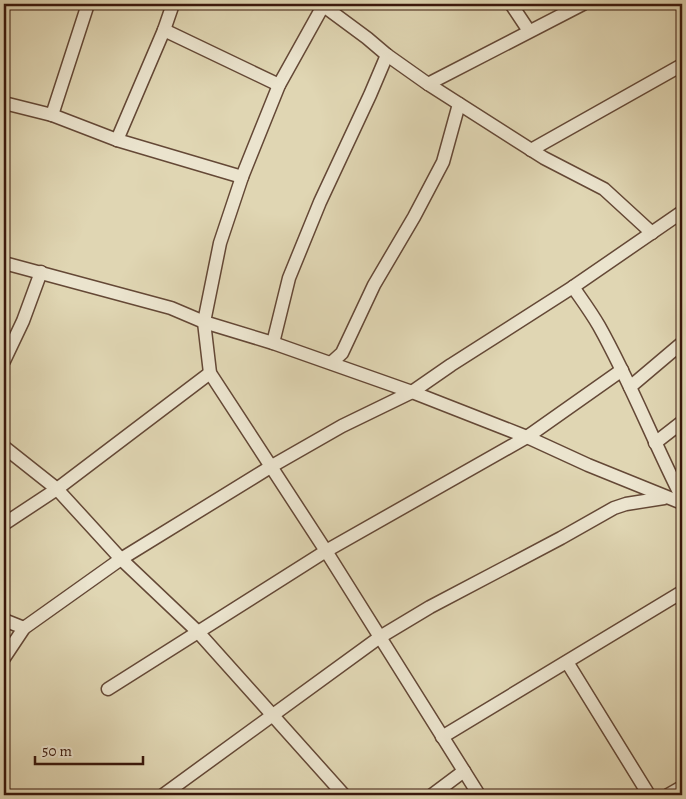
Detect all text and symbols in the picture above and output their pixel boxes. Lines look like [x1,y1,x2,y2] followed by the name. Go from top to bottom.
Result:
[35,734,142,766] scale bar
[42,741,72,761] text: 50 m

